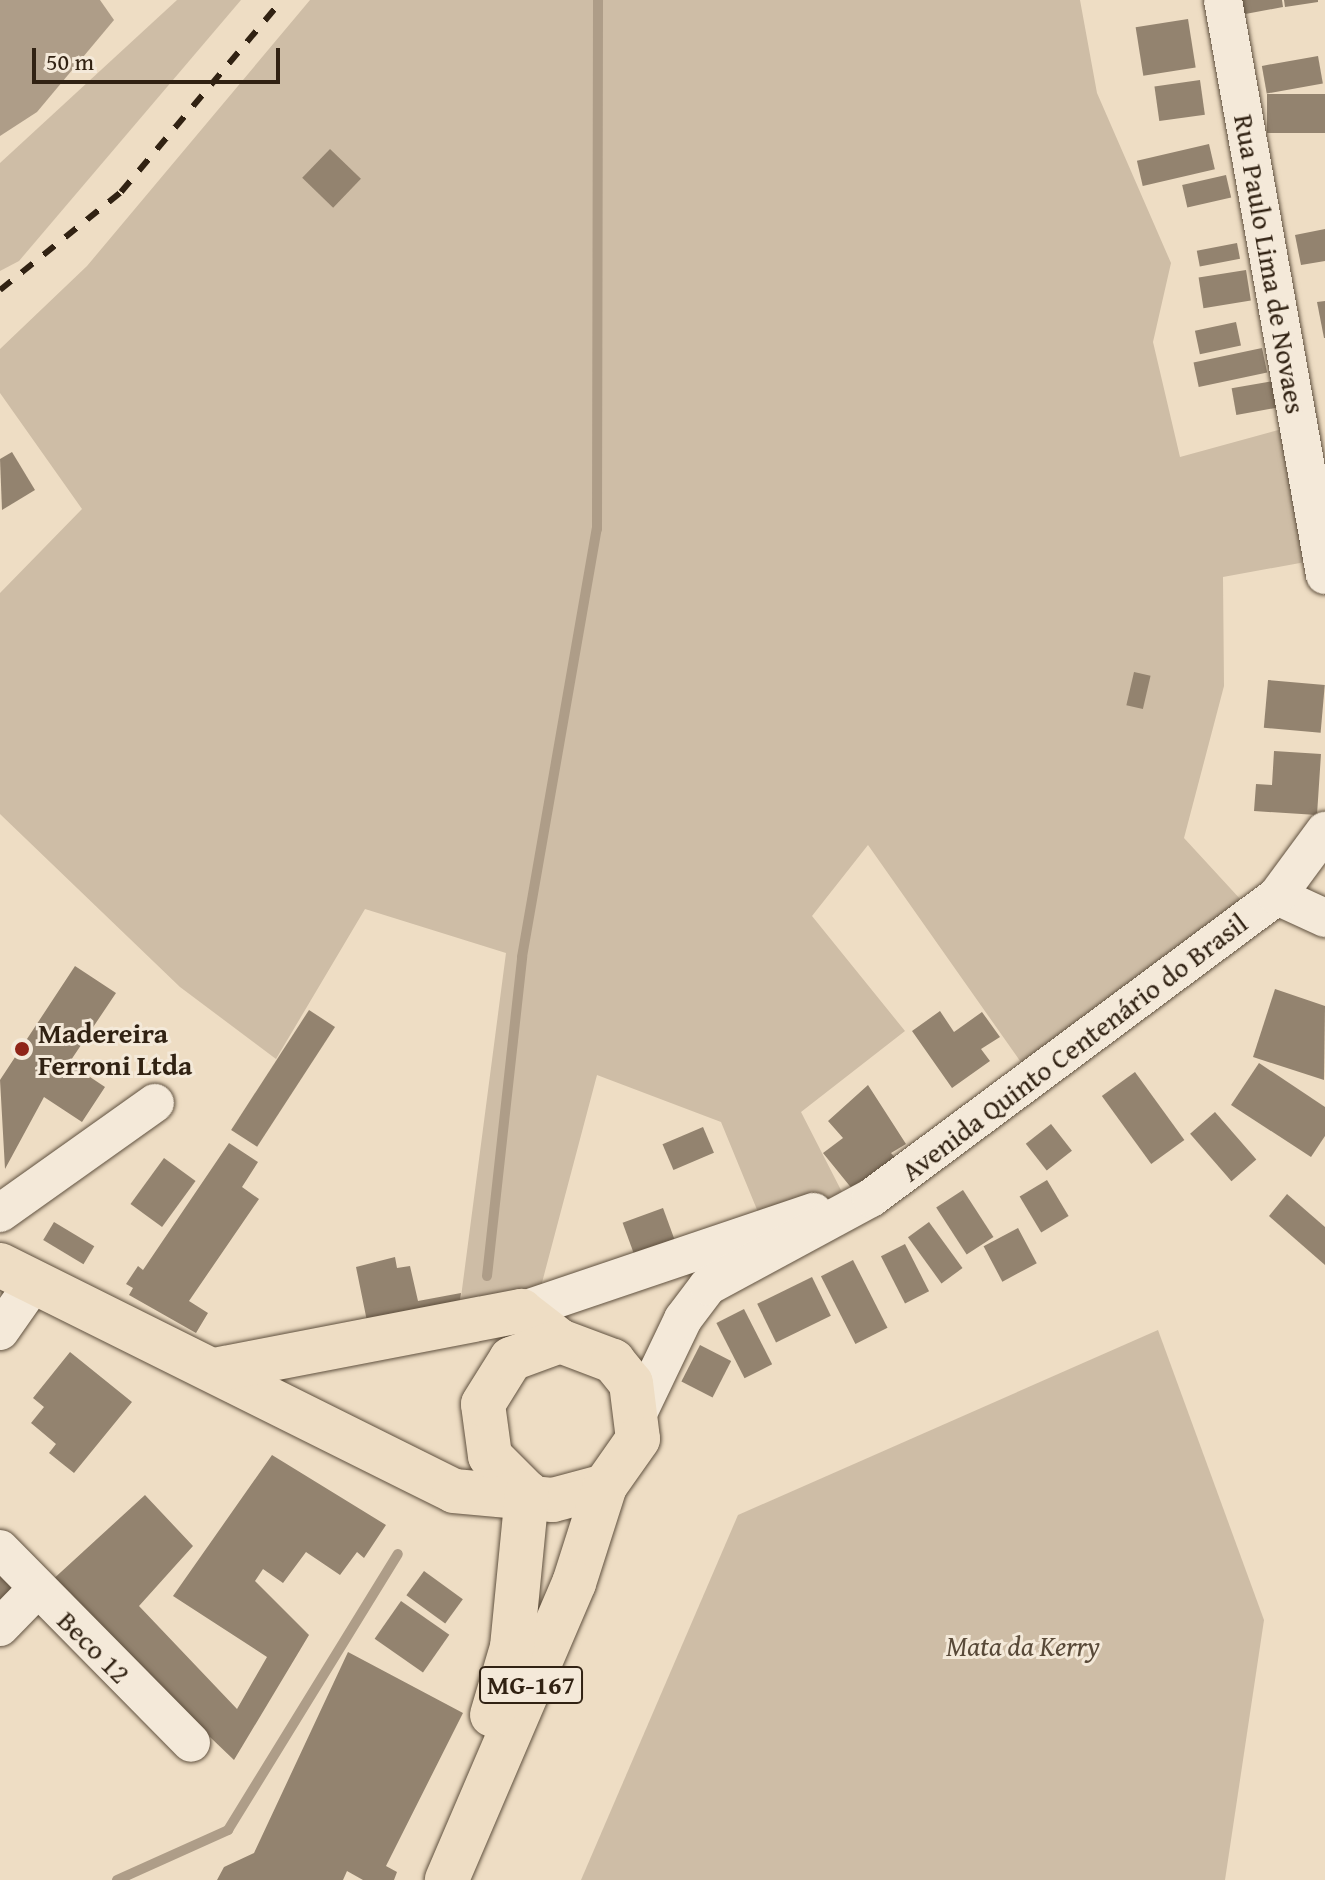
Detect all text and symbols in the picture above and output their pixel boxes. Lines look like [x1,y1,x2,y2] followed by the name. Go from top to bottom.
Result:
[36,32,284,82] scale bar
[46,44,94,79] text: 50 m
[1227,112,1313,416] street label: Rua Paulo Lima de Novaes
[894,906,1254,1188] street label: Avenida Quinto Centenário do Brasil
[38,1016,192,1082] place label: Madereira Ferroni Ltda
[13,1040,31,1058] marker: Madereira Ferroni Ltda
[51,1604,137,1690] street label: Beco 12
[946,1629,1100,1663] park label: Mata da Kerry
[479,1663,583,1707] road number: MG-167

